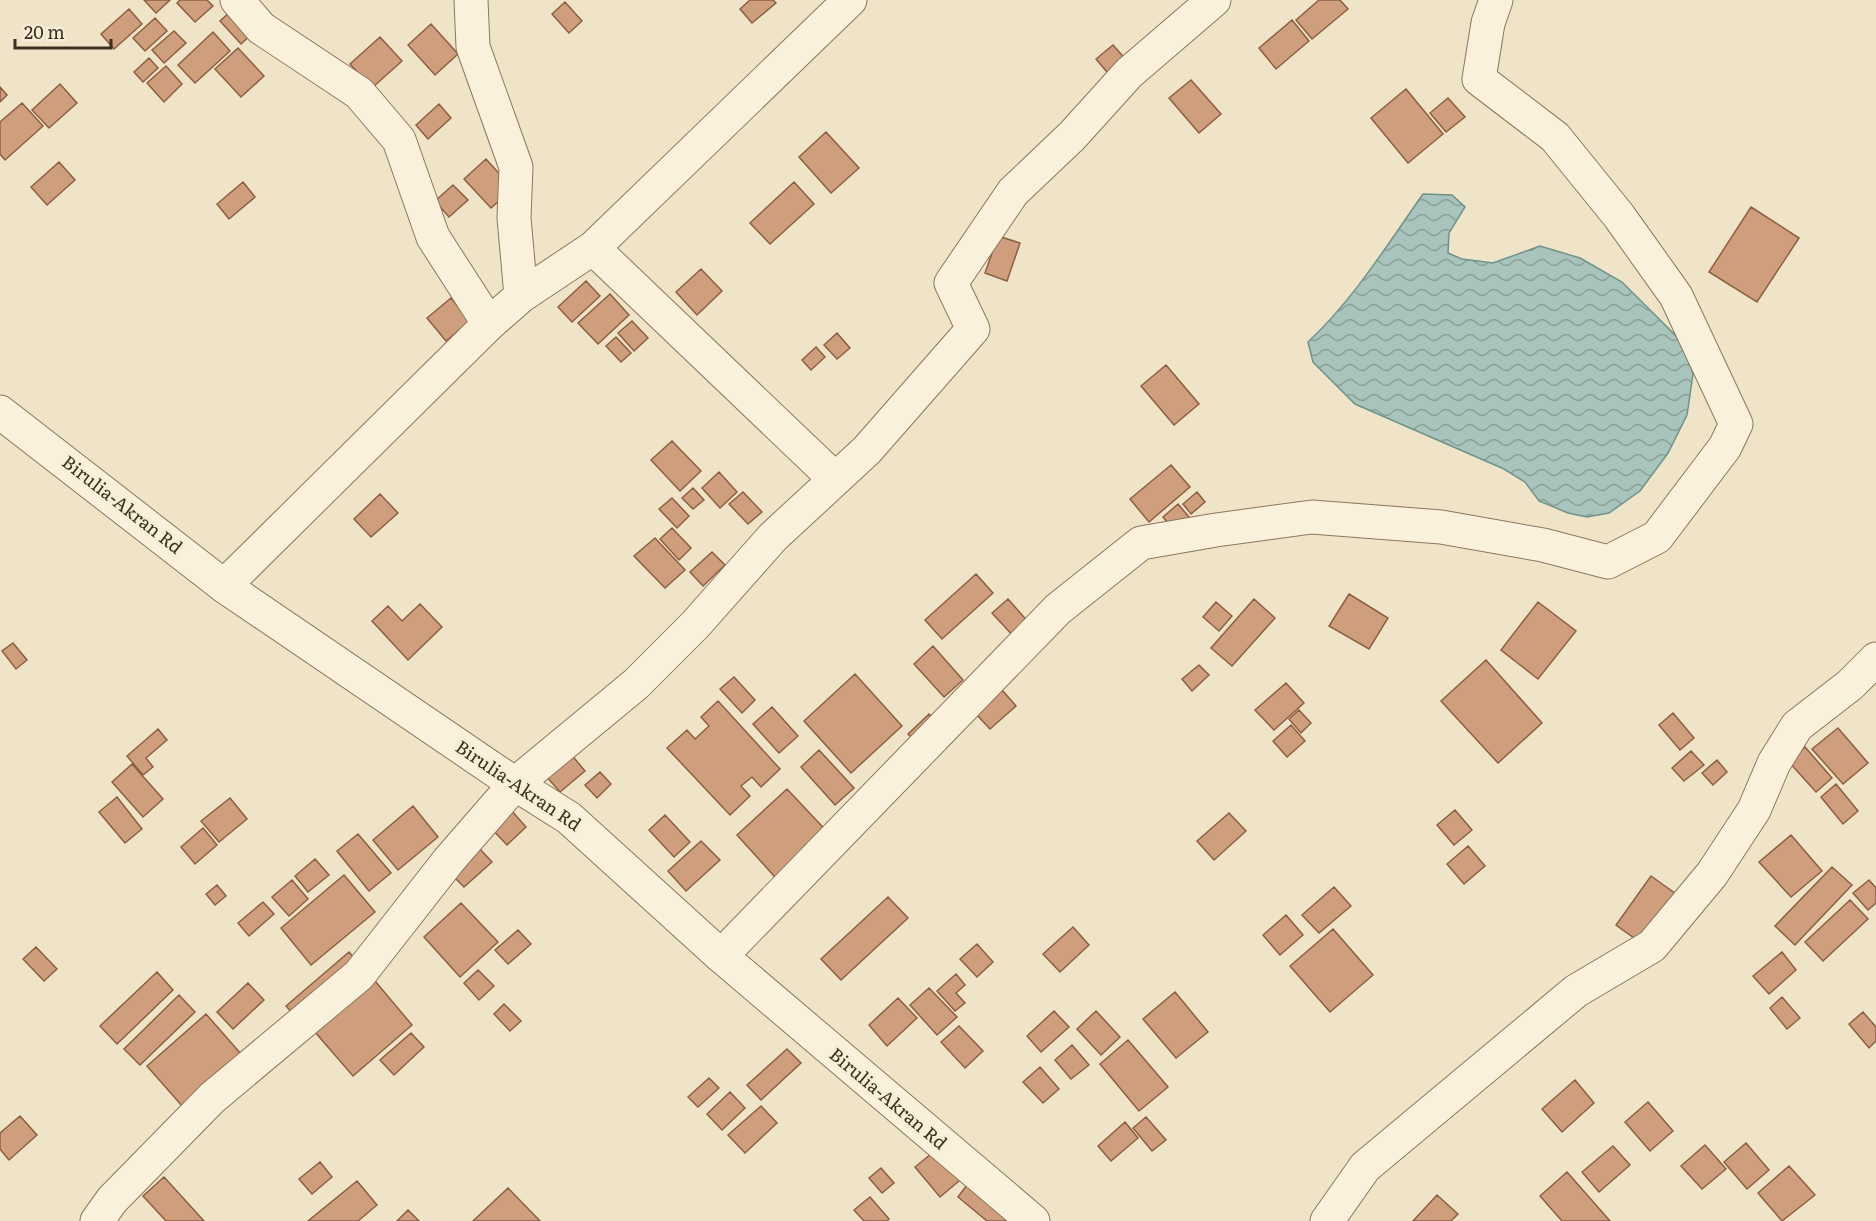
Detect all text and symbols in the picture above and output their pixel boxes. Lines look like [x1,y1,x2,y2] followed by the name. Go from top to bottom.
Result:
[15,12,111,50] scale bar
[24,18,65,45] text: 20 m
[57,448,189,560] street label: Birulia-Akran Rd
[451,733,587,837] street label: Birulia-Akran Rd
[824,1040,954,1155] street label: Birulia-Akran Rd

